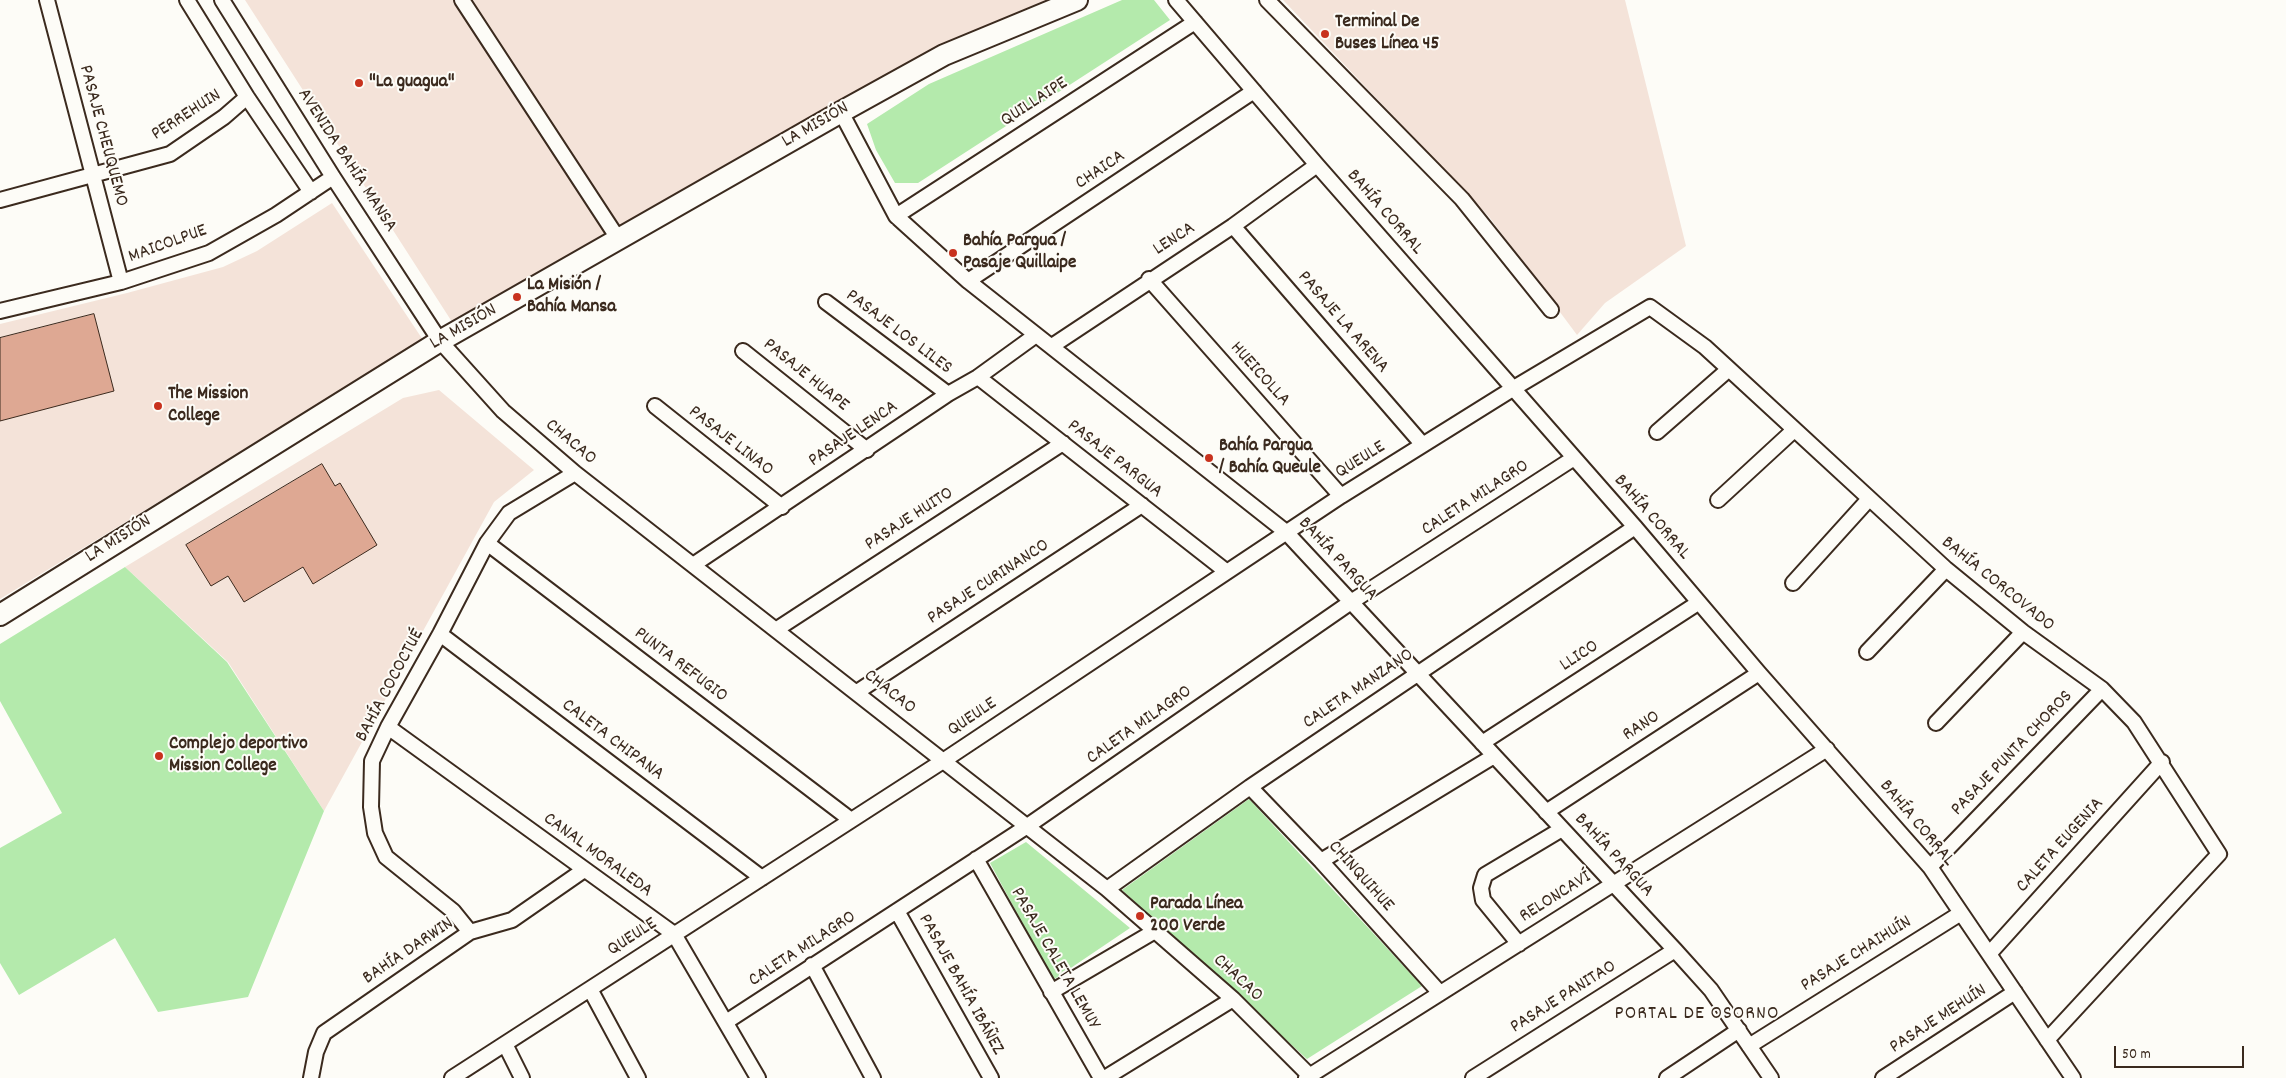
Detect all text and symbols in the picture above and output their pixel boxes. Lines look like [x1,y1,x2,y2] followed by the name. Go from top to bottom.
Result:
[1335,12,1439,56] place label: Terminal De Buses Línea 45
[1319,28,1331,40] marker: Terminal De Buses Línea 45
[72,63,132,209] street label: PASAJE CHEUQUEMO
[369,72,454,94] place label: "La guagua"
[997,73,1073,133] street label: QUILLAIPE
[353,77,365,89] marker: "La guagua"
[148,85,226,147] street label: PERREHUIN
[291,85,401,237] street label: AVENIDA BAHÍA MANSA
[778,98,854,154] street label: LA MISIÓN
[1072,146,1130,196] street label: CHAICA
[1341,165,1427,261] street label: BAHÍA CORRAL
[1150,218,1200,262] street label: LENCA
[126,220,210,270] street label: MAICOLPUE
[963,231,1076,275] place label: Bahía Pargua / Pasaje Quillaipe
[947,247,959,259] marker: Bahía Pargua / Pasaje Quillaipe
[1291,267,1393,379] street label: PASAJE LA ARENA
[527,275,616,319] place label: La Misión / Bahía Mansa
[840,286,956,380] street label: PASAJE LOS LILES
[511,291,523,303] marker: La Misión / Bahía Mansa
[426,300,502,356] street label: LA MISIÓN
[757,334,853,418] street label: PASAJE HUAPE
[1224,338,1294,412] street label: HUEICOLLA
[168,384,248,428] place label: The Mission College
[805,397,903,473] street label: PASAJE LENCA
[152,400,164,412] marker: The Mission College
[683,402,777,482] street label: PASAJE LINAO
[540,415,600,471] street label: CHACAO
[1062,416,1166,504] street label: PASAJE PARGUA
[1219,436,1321,480] place label: Bahía Pargua / Bahía Queule
[1332,437,1390,485] street label: QUEULE
[1203,452,1215,464] marker: Bahía Pargua / Bahía Queule
[1418,456,1534,542] street label: CALETA MILAGRO
[1608,470,1694,566] street label: BAHÍA CORRAL
[861,483,959,557] street label: PASAJE HUITO
[82,511,156,569] street label: LA MISIÓN
[1292,513,1382,607] street label: BAHÍA PARGUA
[1936,532,2058,638] street label: BAHÍA CORCOVADO
[924,535,1054,631] street label: PASAJE CURINANCO
[629,623,731,709] street label: PUNTA REFUGIO
[352,626,430,746] street label: BAHÍA COCOCTUÉ
[1556,636,1604,678] street label: LLICO
[1299,645,1419,735] street label: CALETA MANZANO
[858,665,920,721] street label: CHACAO
[1083,681,1197,771] street label: CALETA MILAGRO
[1947,686,2079,822] street label: PASAJE PUNTA CHOROS
[944,693,1002,743] street label: QUEULE
[556,695,668,787] street label: CALETA CHIPANA
[1619,707,1665,747] street label: RANO
[169,734,308,778] place label: Complejo deportivo Mission College
[153,750,165,762] marker: Complejo deportivo Mission College
[1873,776,1959,872] street label: BAHÍA CORRAL
[2012,794,2110,898] street label: CALETA EUGENIA
[538,809,656,903] street label: CANAL MORALEDA
[1568,809,1658,903] street label: BAHÍA PARGUA
[1322,837,1398,917] street label: CHINQUIHUE
[1516,867,1596,929] street label: RELONCAVÍ
[1004,884,1104,1034] street label: PASAJE CALETA LEMUY
[1150,894,1243,938] place label: Parada Línea 200 Verde
[745,907,861,993] street label: CALETA MILAGRO
[1134,910,1146,922] marker: Parada Línea 200 Verde
[912,911,1008,1059] street label: PASAJE BAHÍA IBÁÑEZ
[1797,912,1917,998] street label: PASAJE CHAIHUÍN
[359,913,459,991] street label: BAHÍA DARWIN
[604,914,662,962] street label: QUEULE
[1207,950,1267,1008] street label: CHACAO
[1507,956,1621,1040] street label: PASAJE PANITAO
[1886,980,1992,1060] street label: PASAJE MEHUÍN
[1613,1003,1781,1027] district label: PORTAL DE OSORNO
[2116,1036,2246,1068] scale bar
[2122,1044,2151,1066] text: 50 m

